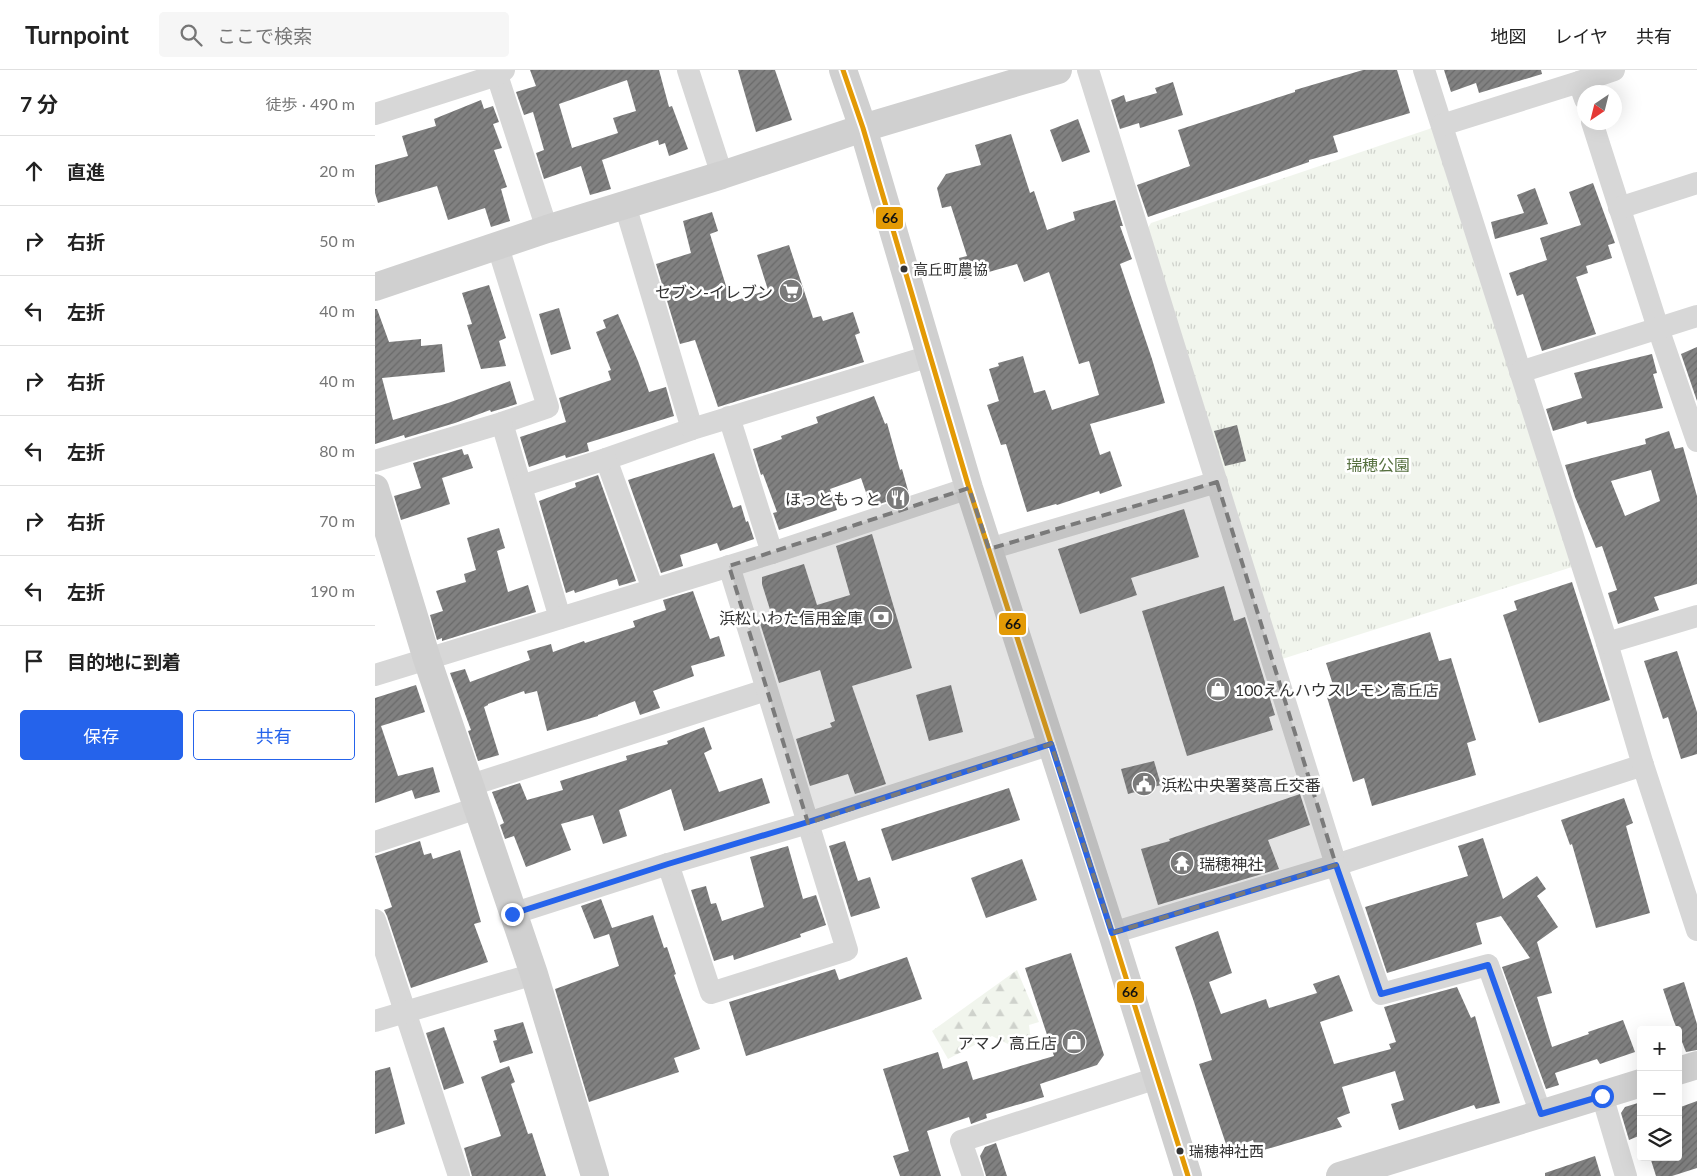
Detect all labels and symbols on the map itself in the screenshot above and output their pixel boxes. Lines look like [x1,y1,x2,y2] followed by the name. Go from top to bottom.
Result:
[1577,85,1622,130] north arrow
[875,206,904,230] line badge: 66
[882,209,898,226] text: 66
[913,260,988,278] place label: 高丘町農協
[899,264,909,274] marker: 高丘町農協
[778,278,804,304] supermarket icon: セブン-イレブン
[655,282,773,301] place label: セブン-イレブン
[1346,455,1410,474] park label: 瑞穂公園
[885,485,911,511] restaurant icon: ほっともっと
[785,489,881,508] place label: ほっともっと
[868,604,894,630] bank icon: 浜松いわた信用金庫
[719,608,863,627] place label: 浜松いわた信用金庫
[998,612,1027,636] line badge: 66
[1005,615,1021,632] text: 66
[1205,676,1231,702] shop icon: 100えんハウスレモン高丘店
[1235,680,1439,699] place label: 100えんハウスレモン高丘店
[1131,771,1157,797] public building icon: 浜松中央署葵高丘交番
[1161,775,1321,794] place label: 浜松中央署葵高丘交番
[1169,850,1195,876] temple icon: 瑞穂神社
[1199,854,1263,873] place label: 瑞穂神社
[501,903,524,926] route end
[1116,980,1145,1004] line badge: 66
[1122,983,1138,1000] text: 66
[1061,1029,1087,1055] shop icon: アマノ 高丘店
[957,1033,1057,1052] place label: アマノ 高丘店
[1591,1085,1614,1108] route start
[1189,1142,1264,1160] place label: 瑞穂神社西
[1175,1146,1185,1156] marker: 瑞穂神社西

